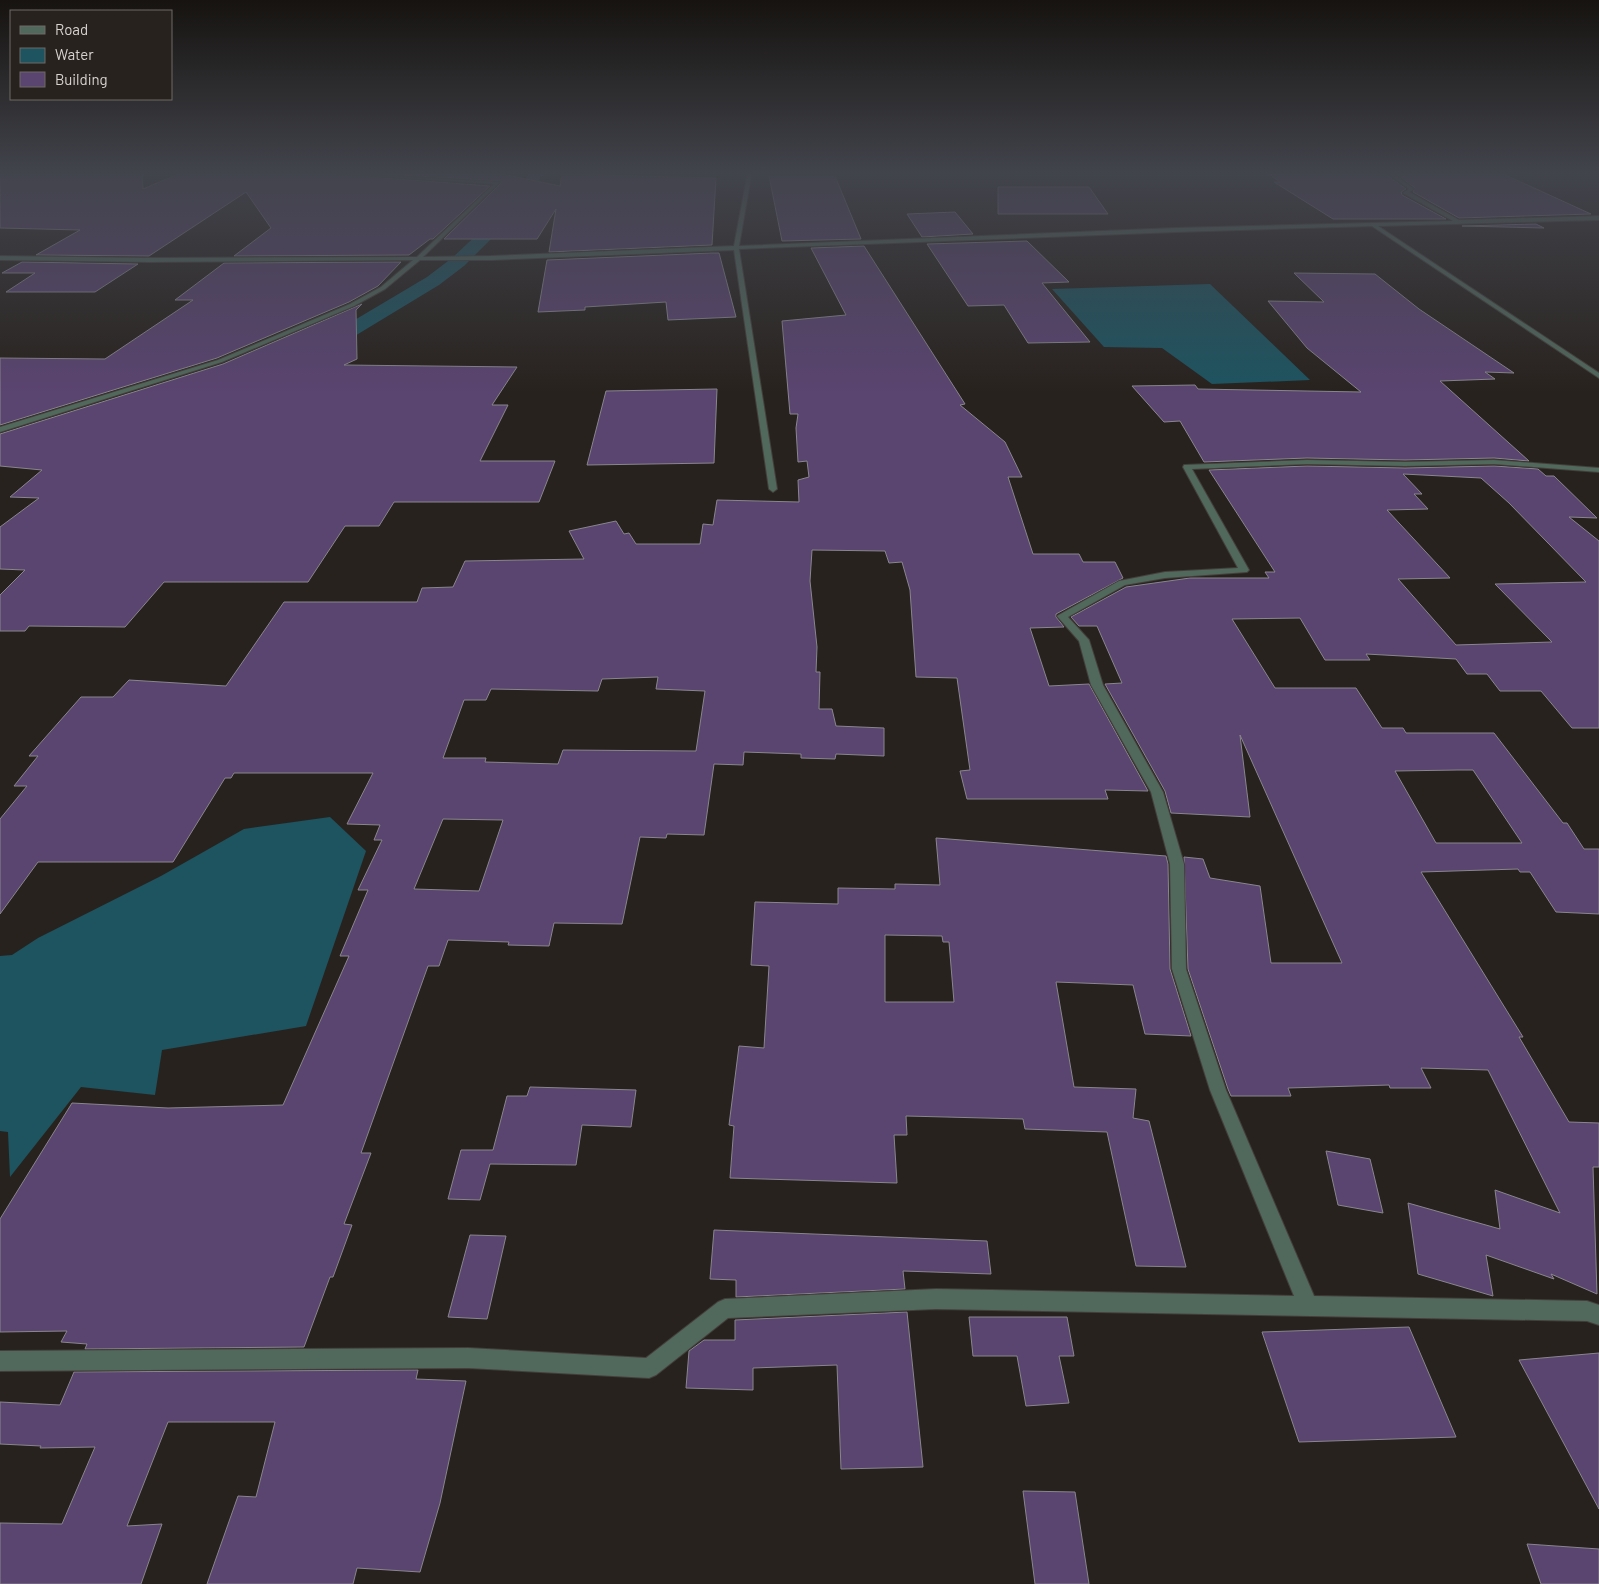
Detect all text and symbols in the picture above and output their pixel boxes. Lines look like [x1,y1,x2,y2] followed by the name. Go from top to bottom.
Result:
[10,10,172,100] legend
[55,20,88,38] text: Road
[55,45,94,63] text: Water
[55,70,108,88] text: Building

